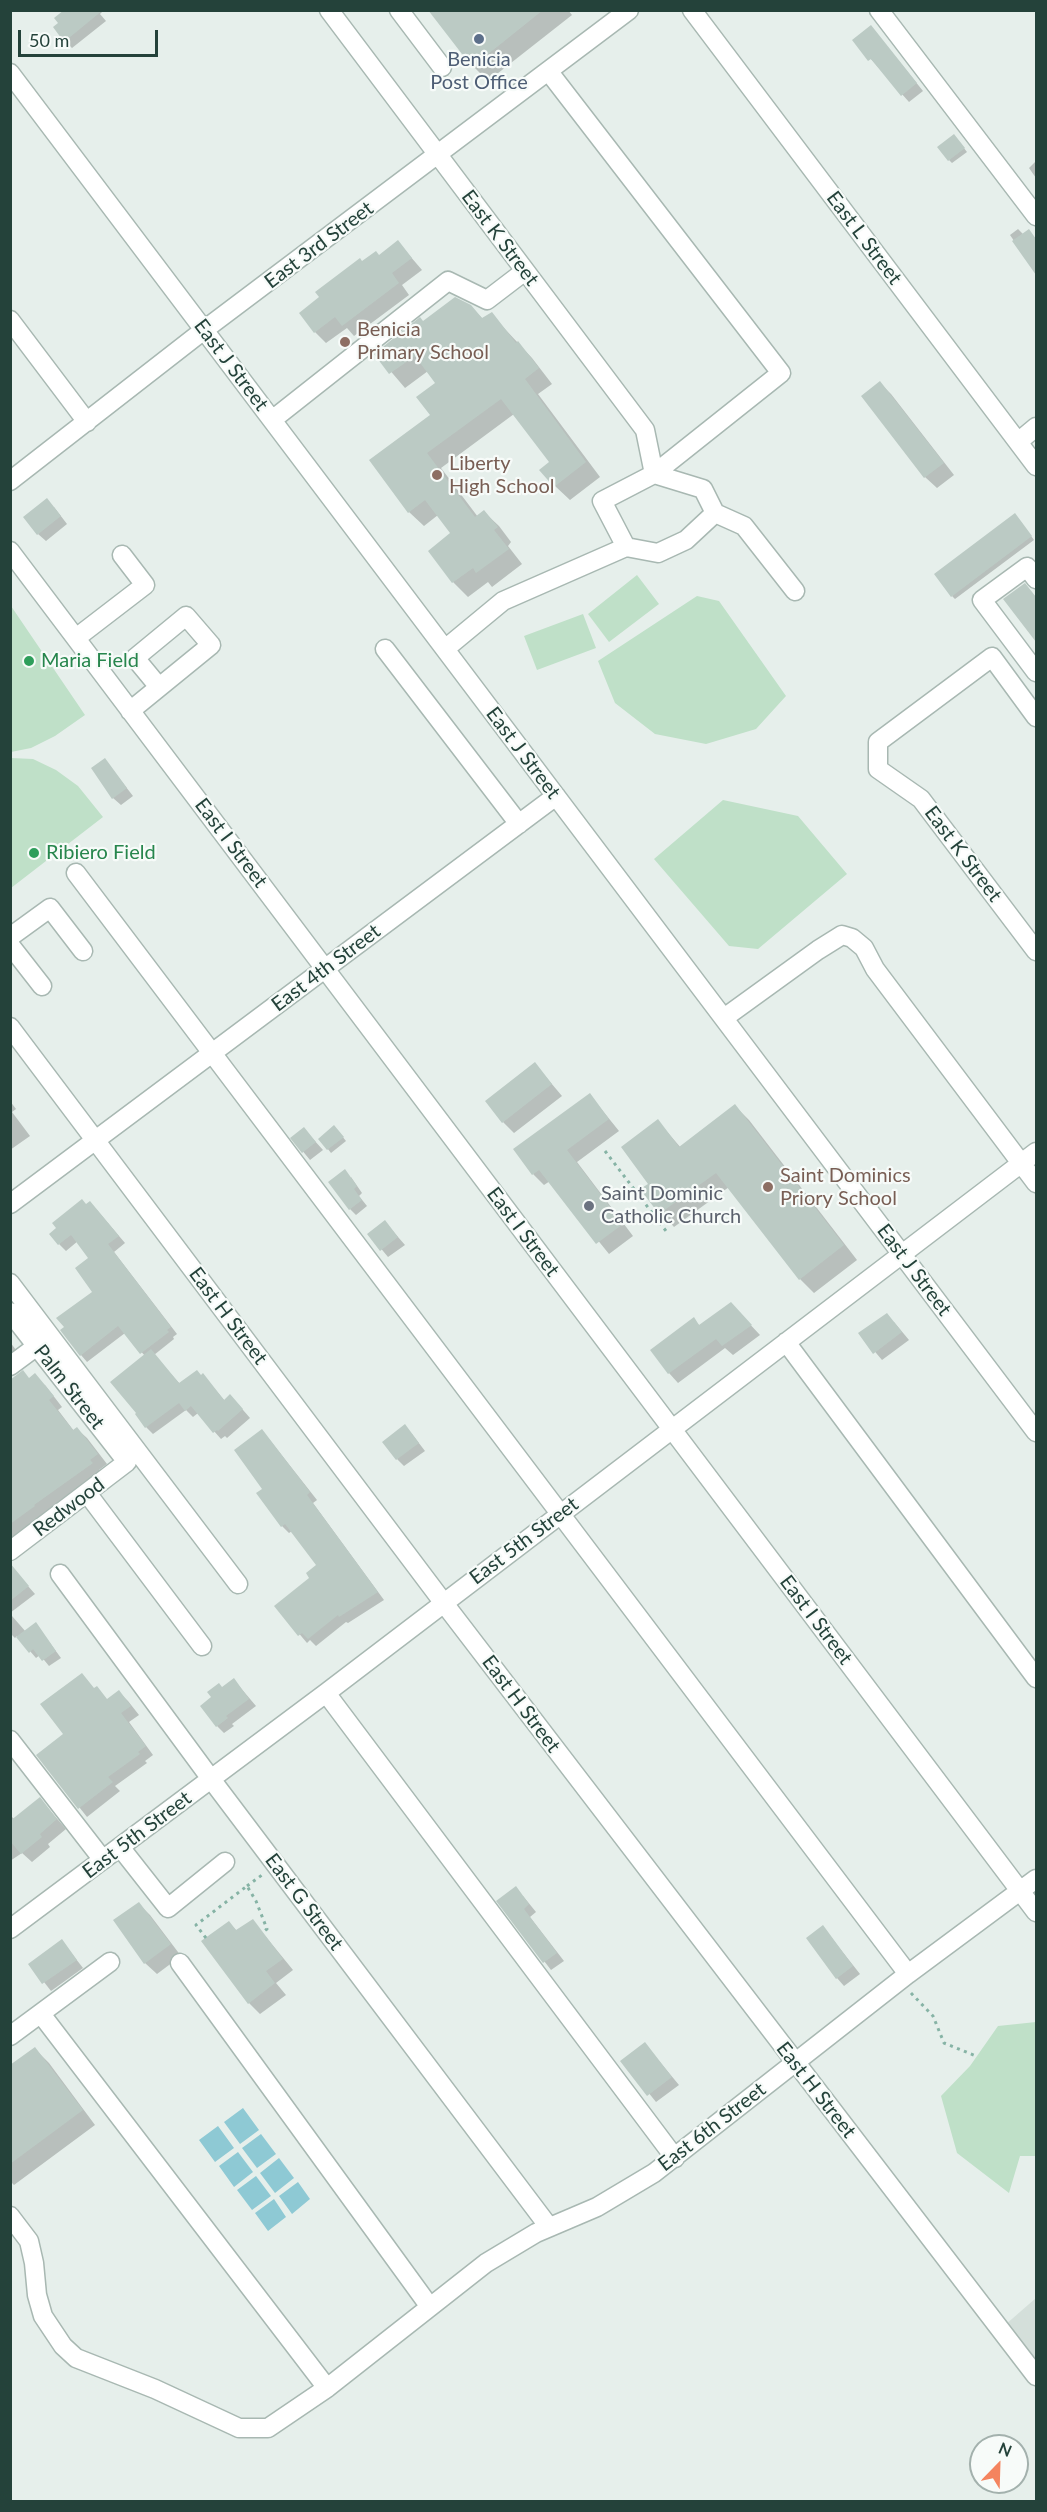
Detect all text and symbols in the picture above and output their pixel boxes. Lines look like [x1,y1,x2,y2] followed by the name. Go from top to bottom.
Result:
[21,18,160,56] scale bar
[29,29,69,51] text: 50 m
[472,32,486,46] marker: Benicia Post Office
[430,48,528,95] place label: Benicia Post Office
[456,186,544,290] street label: East K Street
[821,187,907,289] street label: East L Street
[260,196,378,294] street label: East 3rd Street
[189,314,273,416] street label: East J Street
[357,318,489,365] place label: Benicia Primary School
[338,335,352,349] marker: Benicia Primary School
[449,452,554,499] place label: Liberty High School
[430,468,444,482] marker: Liberty High School
[41,649,139,673] place label: Maria Field
[22,654,36,668] marker: Maria Field
[481,702,565,804] street label: East J Street
[190,794,272,892] street label: East I Street
[919,802,1007,906] street label: East K Street
[46,841,156,865] place label: Ribiero Field
[27,846,41,860] marker: Ribiero Field
[267,919,385,1017] street label: East 4th Street
[780,1164,911,1211] place label: Saint Dominics Priory School
[761,1180,775,1194] marker: Saint Dominics Priory School
[601,1182,741,1229] place label: Saint Dominic Catholic Church
[482,1183,564,1281] street label: East I Street
[582,1199,596,1213] marker: Saint Dominic Catholic Church
[872,1219,956,1321] street label: East J Street
[184,1263,272,1369] street label: East H Street
[29,1340,109,1434] street label: Palm Street
[29,1472,109,1542] street label: Redwood
[465,1492,583,1590] street label: East 5th Street
[775,1571,857,1669] street label: East I Street
[477,1651,565,1757] street label: East H Street
[78,1786,196,1884] street label: East 5th Street
[260,1849,348,1955] street label: East G Street
[771,2037,861,2143] street label: East H Street
[653,2078,771,2176] street label: East 6th Street
[969,2434,1029,2494] north arrow
[996,2438,1015,2460] text: N

